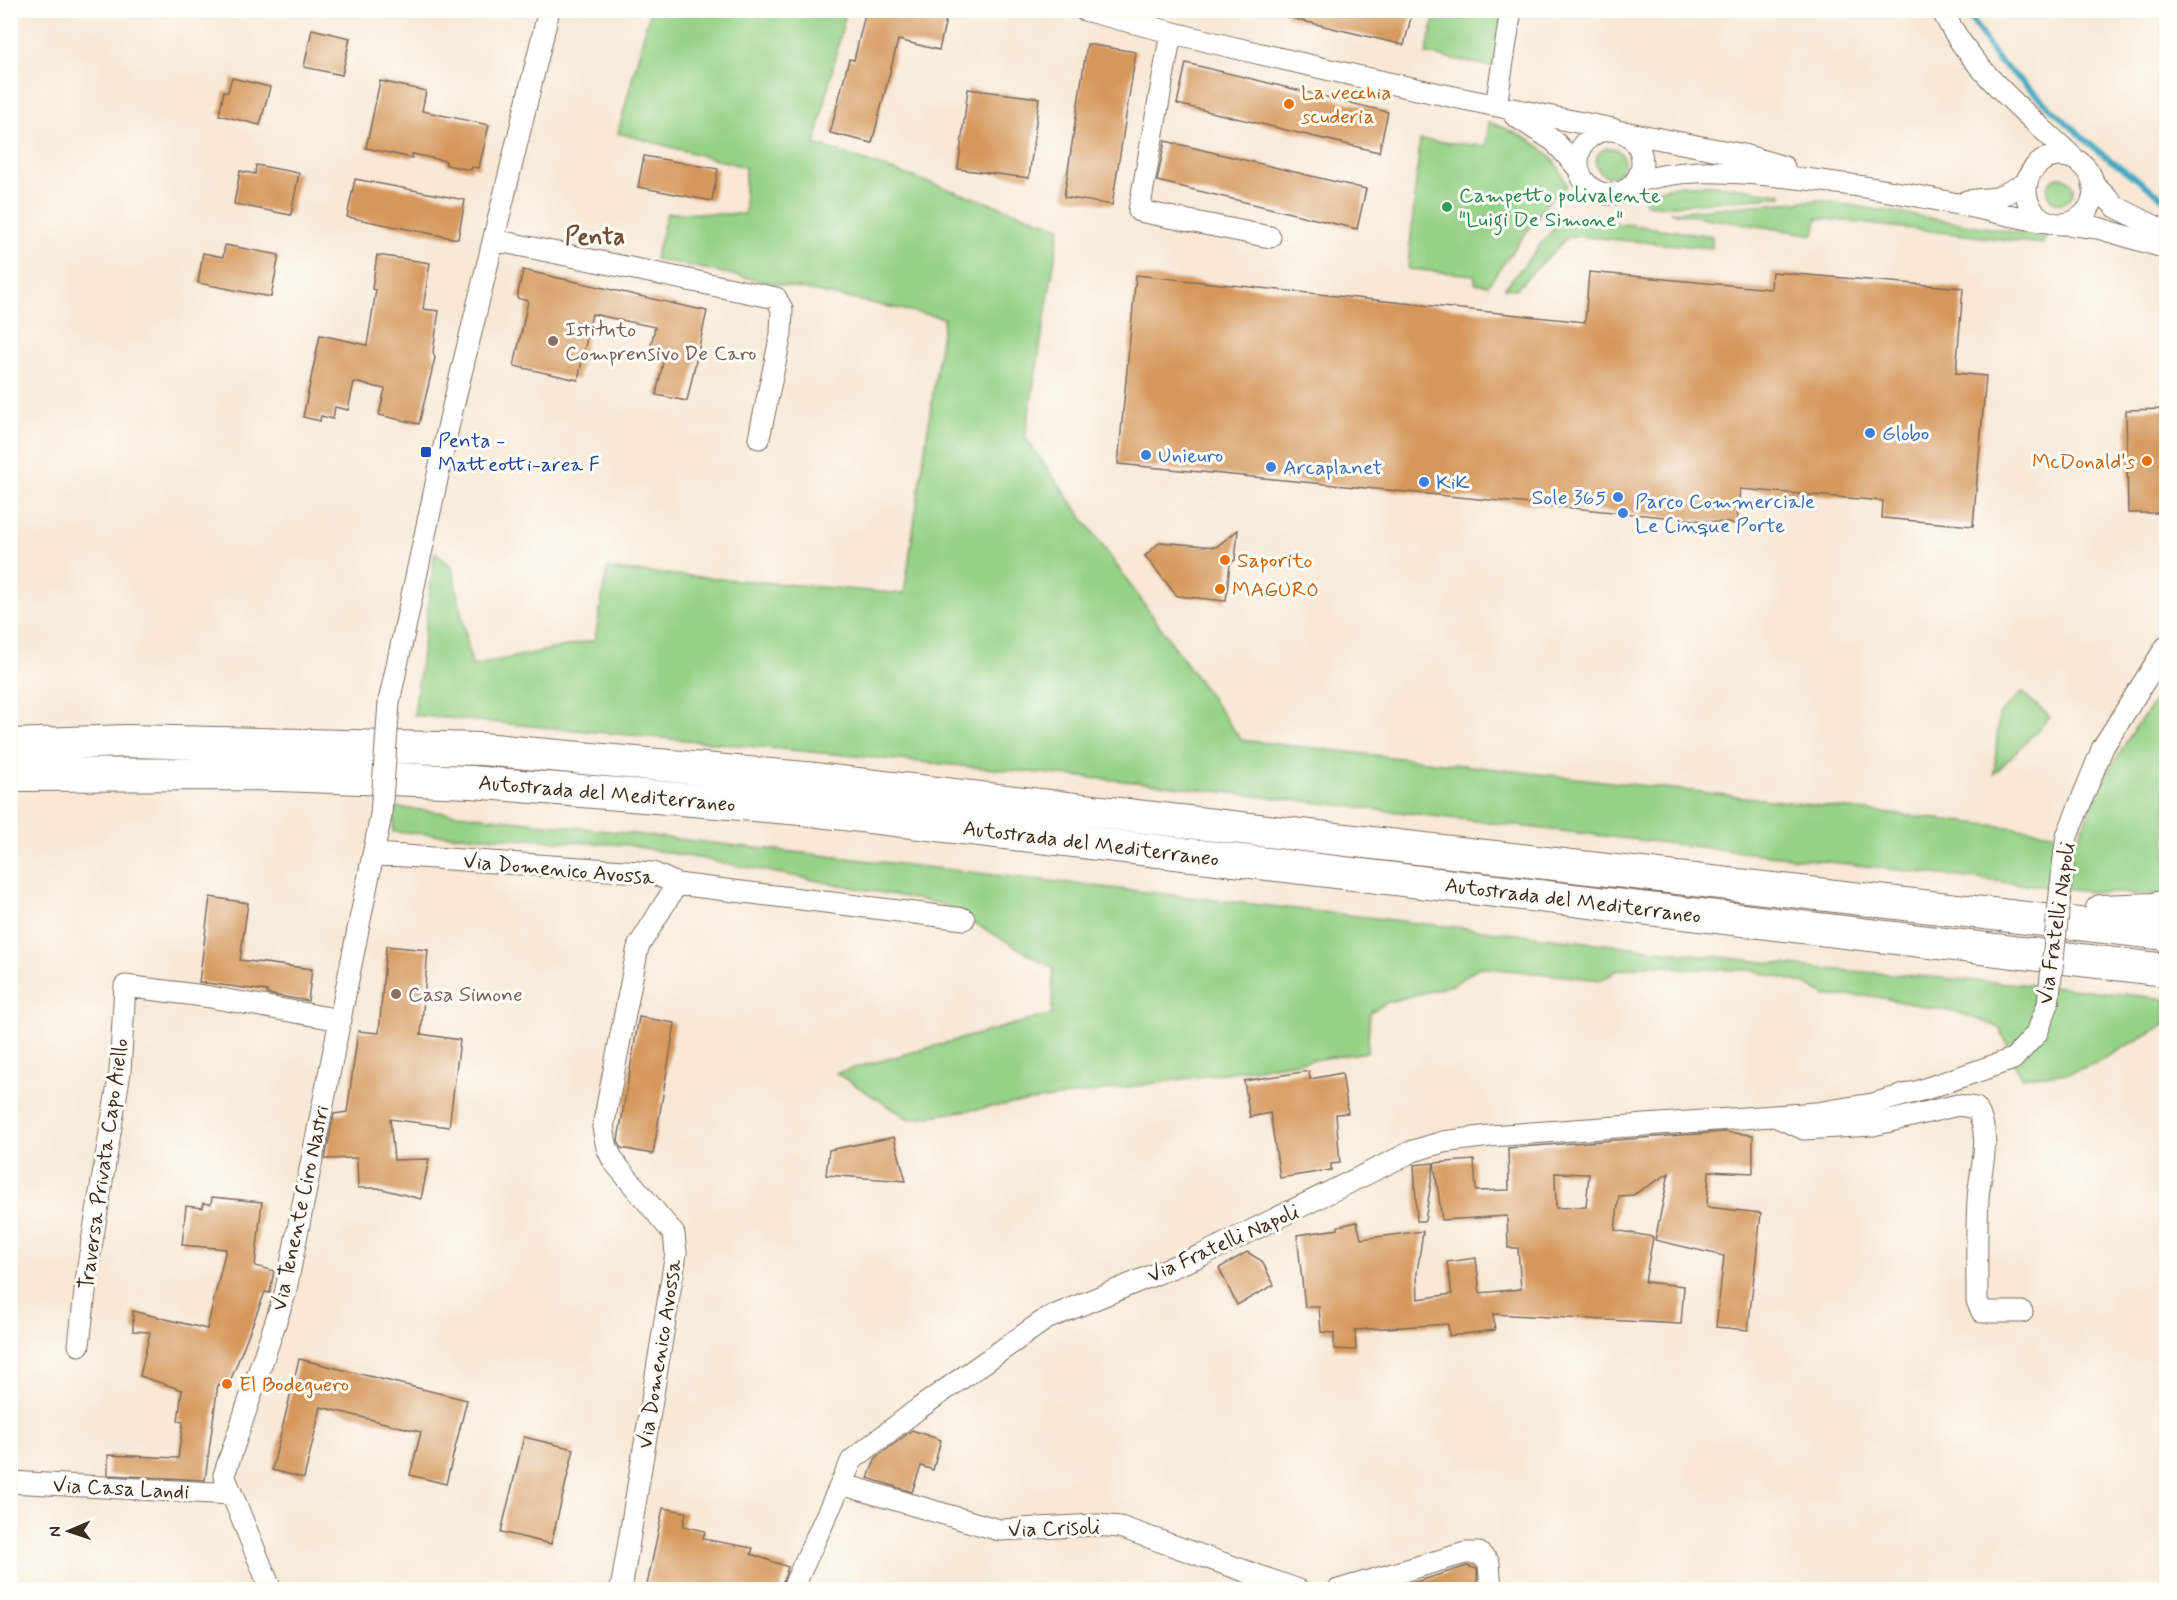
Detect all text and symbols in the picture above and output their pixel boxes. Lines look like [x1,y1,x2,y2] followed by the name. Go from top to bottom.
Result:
[1301,79,1392,131] place label: La vecchia scuderia
[1282,97,1296,111] marker: La vecchia scuderia
[1459,182,1661,236] place label: Campetto polivalente "Luigi De Simone"
[1440,200,1454,214] marker: Campetto polivalente "Luigi De Simone"
[565,222,625,253] district label: Penta
[565,316,757,368] place label: Istituto Comprensivo De Caro
[546,334,560,348] marker: Istituto Comprensivo De Caro
[1882,420,1929,448] place label: Globo
[1863,426,1877,440] marker: Globo
[438,427,600,479] place label: Penta - Matteotti-area F
[1158,442,1223,470] place label: Unieuro
[419,445,433,459] marker: Penta - Matteotti-area F
[1139,448,1153,462] marker: Unieuro
[2032,448,2135,476] place label: McDonald's
[1283,454,1383,482] place label: Arcaplanet
[2140,454,2154,468] marker: McDonald's
[1264,460,1278,474] marker: Arcaplanet
[1436,469,1470,497] place label: KiK
[1417,475,1431,489] marker: KiK
[1532,484,1606,512] place label: Sole 365
[1635,488,1815,540] place label: Parco Commerciale Le Cinque Porte
[1611,490,1625,504] marker: Sole 365
[1616,506,1630,520] marker: Parco Commerciale Le Cinque Porte
[1237,547,1313,575] place label: Saporito
[1218,553,1232,567] marker: Saporito
[1232,576,1319,604] place label: MAGURO
[1213,582,1227,596] marker: MAGURO
[477,769,737,819] street label: Autostrada del Mediterraneo
[961,814,1221,874] street label: Autostrada del Mediterraneo
[2032,840,2082,1006] street label: Via Fratelli Napoli
[462,848,656,892] street label: Via Domenico Avossa
[1443,871,1703,931] street label: Autostrada del Mediterraneo
[408,981,523,1009] place label: Casa Simone
[389,987,403,1001] marker: Casa Simone
[73,1037,135,1291] street label: Traversa Privata Capo Aiello
[265,1103,337,1314] street label: Via Tenente Ciro Nastri
[1143,1198,1304,1290] street label: Via Fratelli Napoli
[631,1257,689,1451] street label: Via Domenico Avossa
[239,1371,349,1399] place label: El Bodeguero
[220,1377,234,1391] marker: El Bodeguero
[52,1471,190,1507] street label: Via Casa Landi
[39,1501,99,1561] north arrow
[1007,1513,1101,1545] street label: Via Crisoli
[45,1526,66,1537] text: N

